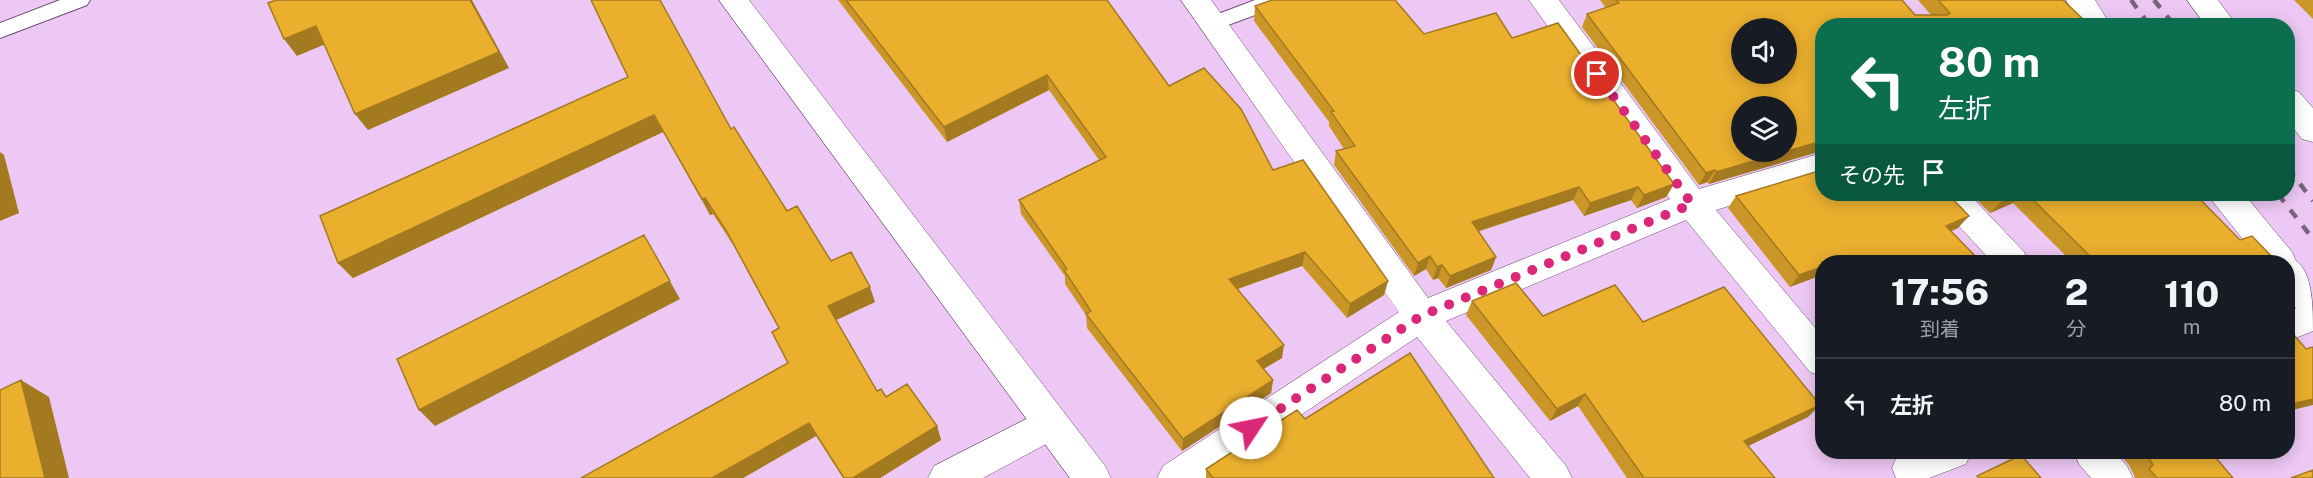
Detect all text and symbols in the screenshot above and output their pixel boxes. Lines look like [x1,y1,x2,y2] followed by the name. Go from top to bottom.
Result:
[1731,18,1797,162] map controls
[1731,18,1797,84] button: sound
[1938,37,2040,86] text: 80 m
[1839,42,1917,120] icon: left
[1571,48,1622,99] pin
[1580,57,1613,90] icon: arrive
[1938,92,1992,124] text: 左折
[1731,96,1797,162] button: layers
[1917,156,1950,189] icon: arrive
[1839,162,1905,188] text: その先
[1891,271,1989,313] text: 17:56
[2065,271,2088,313] text: 2
[2164,273,2219,315] text: 110
[2183,315,2200,339] text: m
[1920,317,1960,341] text: 到着
[2067,317,2087,341] text: 分
[1839,387,1872,420] icon: left
[2219,390,2271,416] text: 80 m
[1890,392,1934,418] text: 左折
[1219,396,1283,460] position arrow

